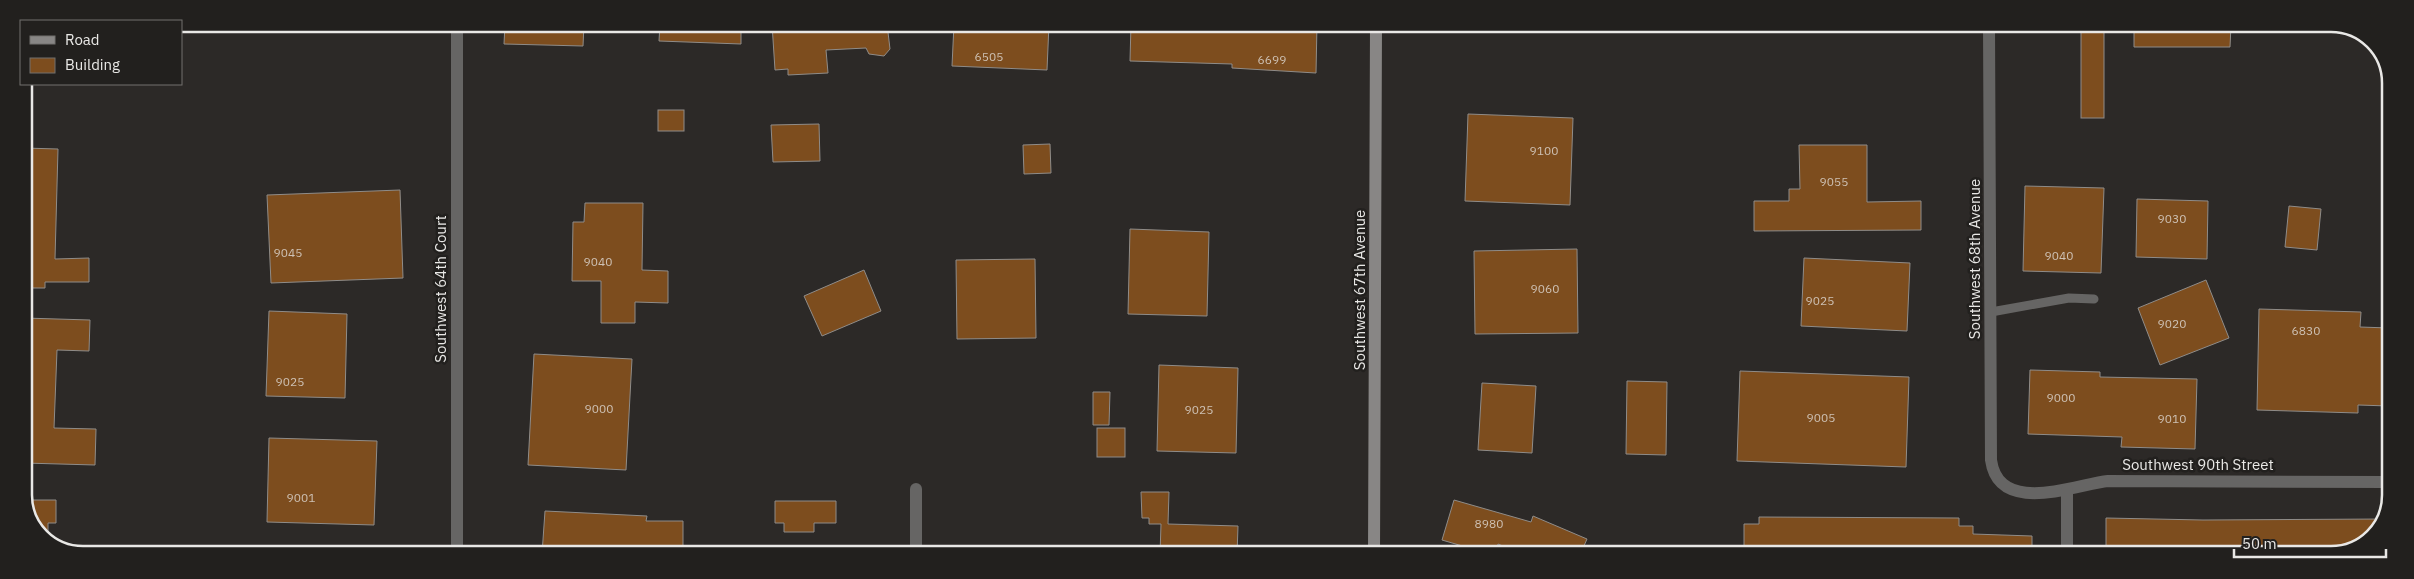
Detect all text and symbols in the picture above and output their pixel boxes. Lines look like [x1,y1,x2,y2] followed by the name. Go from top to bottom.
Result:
[20,20,182,85] legend
[65,30,100,49] text: Road
[975,49,1003,64] house number: 6505
[1258,52,1286,67] house number: 6699
[65,55,120,74] text: Building
[1530,143,1558,158] house number: 9100
[1820,174,1848,189] house number: 9055
[1965,179,1984,339] street label: Southwest 68th Avenue
[1350,210,1369,370] street label: Southwest 67th Avenue
[2158,211,2186,226] house number: 9030
[431,215,450,363] street label: Southwest 64th Court
[274,245,302,260] house number: 9045
[2045,248,2073,263] house number: 9040
[584,254,612,269] house number: 9040
[1531,281,1559,296] house number: 9060
[1806,293,1834,308] house number: 9025
[2158,316,2186,331] house number: 9020
[2292,323,2320,338] house number: 6830
[276,374,304,389] house number: 9025
[2047,390,2075,405] house number: 9000
[585,401,613,416] house number: 9000
[1185,402,1213,417] house number: 9025
[1807,410,1835,425] house number: 9005
[2158,411,2186,426] house number: 9010
[2122,455,2274,474] street label: Southwest 90th Street
[287,490,315,505] house number: 9001
[1475,516,1503,531] house number: 8980
[2234,526,2386,558] scale bar
[2242,534,2277,553] text: 50 m

